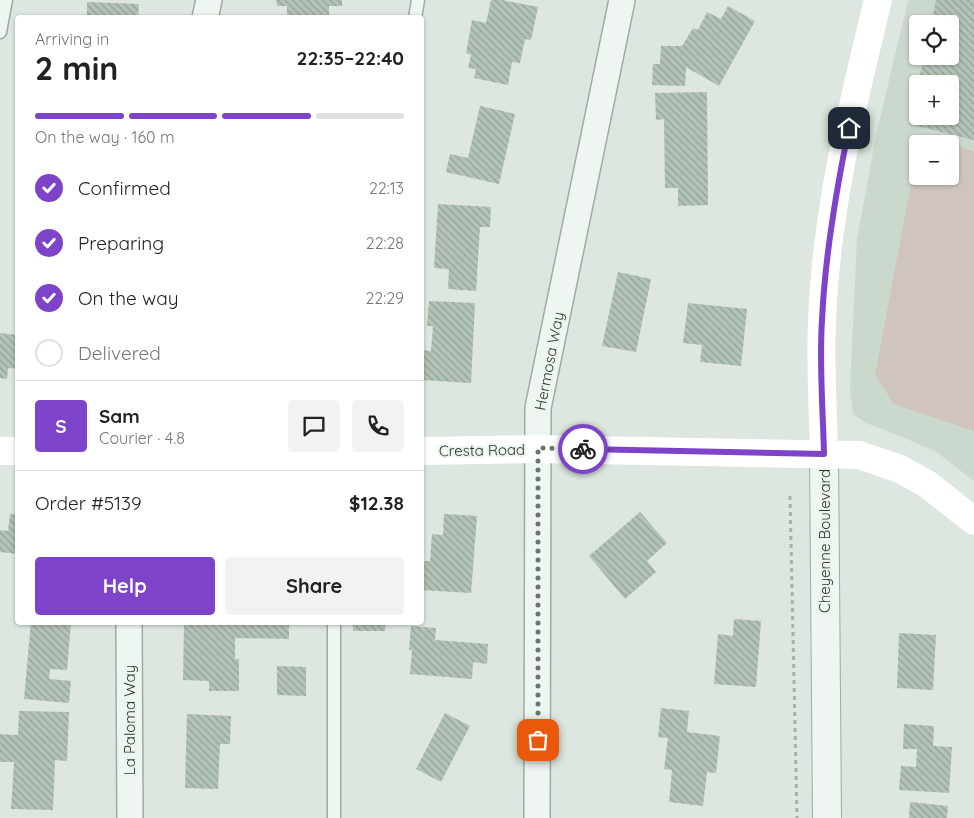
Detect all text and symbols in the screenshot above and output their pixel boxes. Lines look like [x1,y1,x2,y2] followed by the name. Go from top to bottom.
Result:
[909,15,959,185] map controls
[909,15,959,65] button: locate
[35,29,109,49] text: Arriving in
[297,46,404,70] text: 22:35–22:40
[35,48,118,88] text: 2 min
[909,75,959,125] button: +
[828,107,870,149] pin
[835,114,863,142] icon: home
[35,127,175,147] text: On the way · 160 m
[909,135,959,185] button: −
[35,174,63,202] icon: check
[78,176,171,200] text: Confirmed
[369,178,404,198] text: 22:13
[35,229,63,257] icon: check
[78,231,164,255] text: Preparing
[366,233,404,253] text: 22:28
[35,284,63,312] icon: check
[78,286,179,310] text: On the way
[365,288,404,308] text: 22:29
[530,310,568,412] street label: Hermosa Way
[78,341,161,365] text: Delivered
[288,400,340,452] button: chat
[352,400,404,452] button: phone
[99,404,140,428] text: Sam
[55,414,67,438] text: S
[558,424,608,474] courier
[99,428,185,448] text: Courier · 4.8
[569,435,597,463] icon: bike
[439,440,525,460] street label: Cresta Road
[815,469,834,613] street label: Cheyenne Boulevard
[35,491,142,515] text: Order #5139
[349,491,404,515] text: $12.38
[35,557,215,615] button: Help
[225,557,404,615] button: Share
[120,665,139,775] street label: La Paloma Way
[517,719,559,761] pin
[524,726,552,754] icon: bag

